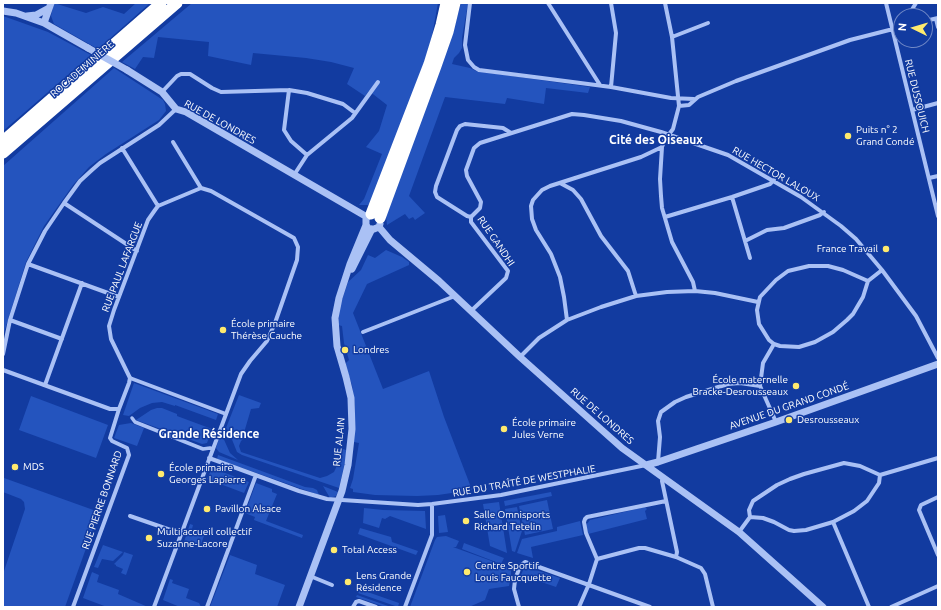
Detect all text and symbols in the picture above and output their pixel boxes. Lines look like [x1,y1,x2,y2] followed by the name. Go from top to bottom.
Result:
[893,8,933,48] north arrow
[896,22,908,32] text: N
[48,38,116,100] street label: ROCADE MINIÈRE
[902,58,932,134] street label: RUE DUSSOUICH
[182,97,258,147] street label: RUE DE LONDRES
[856,124,914,148] place label: Puits n° 2 Grand Condé
[843,131,853,141] marker: Puits n° 2 Grand Condé
[609,133,703,147] district label: Cité des Oiseaux
[730,144,822,204] street label: RUE HECTOR LALOUX
[475,214,517,268] street label: RUE GANDHI
[99,220,145,314] street label: RUE PAUL LAFARGUE
[817,243,878,255] place label: France Travail
[881,244,891,254] marker: France Travail
[231,318,302,342] place label: École primaire Thérèse Cauche
[218,325,228,335] marker: École primaire Thérèse Cauche
[353,344,389,356] place label: Londres
[340,345,350,355] marker: Londres
[692,374,788,398] place label: École maternelle Bracke-Desrousseaux
[728,380,850,432] street label: AVENUE DU GRAND CONDÉ
[791,381,801,391] marker: École maternelle Bracke-Desrousseaux
[568,385,636,447] street label: RUE DE LONDRES
[797,414,859,426] place label: Desrousseaux
[784,415,794,425] marker: Desrousseaux
[330,417,348,467] street label: RUE ALAIN
[512,417,576,440] place label: École primaire Jules Verne
[499,424,509,434] marker: École primaire Jules Verne
[159,427,259,441] district label: Grande Résidence
[79,449,125,551] street label: RUE PIERRE BONNARD
[23,461,44,473] place label: MDS
[10,462,20,472] marker: MDS
[169,462,246,486] place label: École primaire Georges Lapierre
[452,462,596,500] street label: RUE DU TRAÎTÉ DE WESTPHALIE
[156,469,166,479] marker: École primaire Georges Lapierre
[215,503,281,515] place label: Pavillon Alsace
[202,504,212,514] marker: Pavillon Alsace
[474,509,550,532] place label: Salle Omnisports Richard Tetelin
[461,516,471,526] marker: Salle Omnisports Richard Tetelin
[157,526,252,550] place label: Multi accueil collectif Suzanne-Lacore
[144,533,154,543] marker: Multi accueil collectif Suzanne-Lacore
[342,544,397,556] place label: Total Access
[329,545,339,555] marker: Total Access
[475,560,551,584] place label: Centre Sportif Louis Faucquette
[462,567,472,577] marker: Centre Sportif Louis Faucquette
[356,570,412,594] place label: Lens Grande Résidence
[343,577,353,587] marker: Lens Grande Résidence

